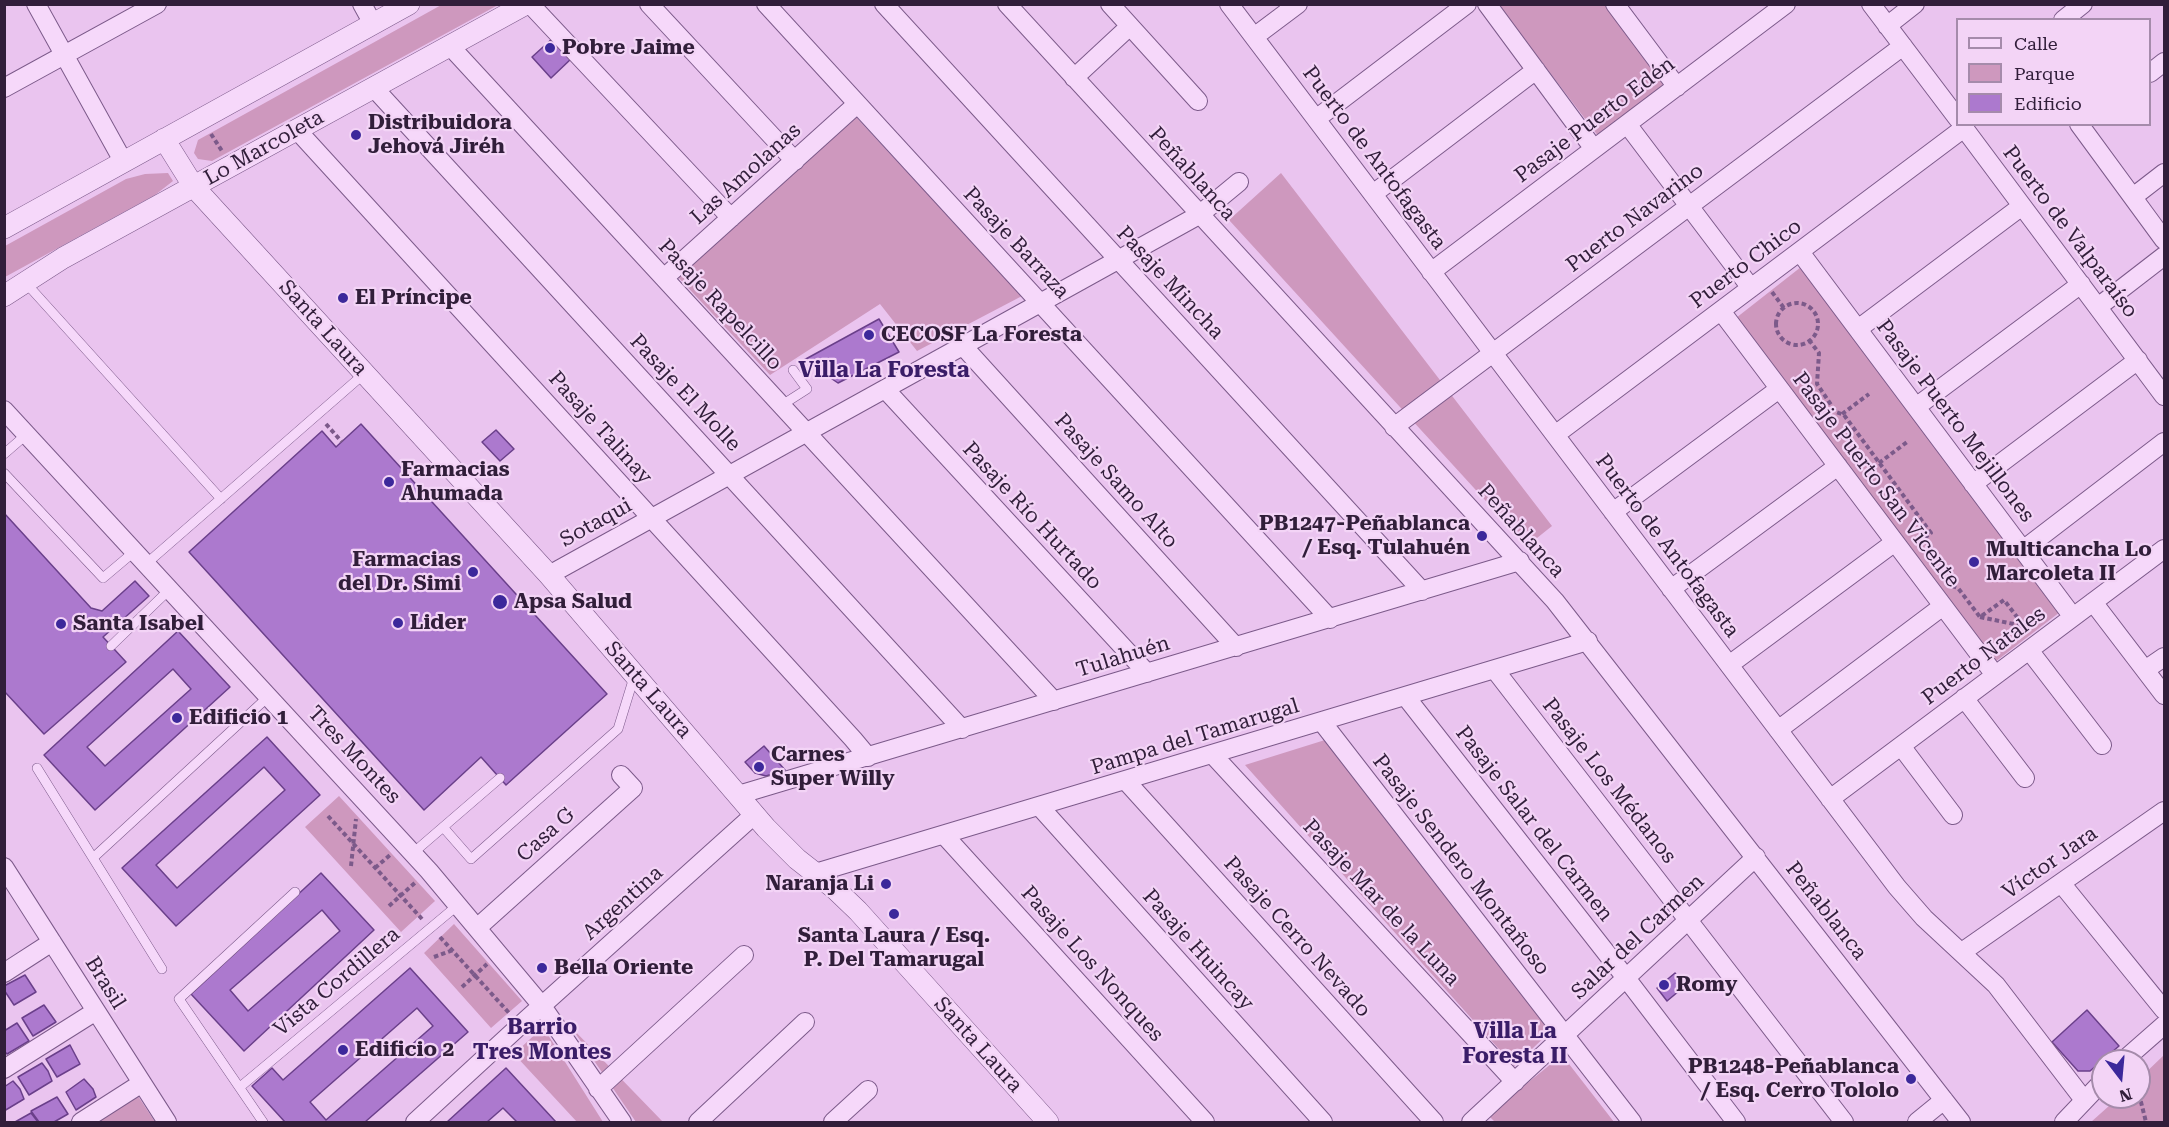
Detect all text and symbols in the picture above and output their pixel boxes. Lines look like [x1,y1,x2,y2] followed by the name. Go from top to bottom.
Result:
[1956,18,2151,126] legend
[2014,33,2058,54] text: Calle
[562,35,695,61] place label: Pobre Jaime
[543,41,557,55] marker: Pobre Jaime
[1510,52,1680,188] street label: Pasaje Puerto Edén
[1297,61,1451,255] street label: Puerto de Antofagasta
[2014,63,2075,84] text: Parque
[2014,93,2082,114] text: Edificio
[200,105,328,191] street label: Lo Marcoleta
[368,110,512,160] place label: Distribuidora Jehová Jiréh
[686,118,806,230] street label: Las Amolanas
[1143,122,1241,226] street label: Peñablanca
[349,128,363,142] marker: Distribuidora Jehová Jiréh
[1997,141,2143,323] street label: Puerto de Valparaíso
[1561,158,1709,278] street label: Puerto Navarino
[958,182,1074,304] street label: Pasaje Barraza
[1685,214,1807,314] street label: Puerto Chico
[1111,221,1229,345] street label: Pasaje Mincha
[653,234,787,376] street label: Pasaje Rapelcillo
[274,275,372,381] street label: Santa Laura
[355,285,472,311] place label: El Príncipe
[336,291,350,305] marker: El Príncipe
[1871,315,2039,527] street label: Pasaje Puerto Mejillones
[881,322,1082,348] place label: CECOSF La Foresta
[862,328,876,342] marker: CECOSF La Foresta
[624,329,746,457] street label: Pasaje El Molle
[798,358,970,384] district label: Villa La Foresta
[543,367,657,489] street label: Pasaje Talinay
[1787,368,1965,592] street label: Pasaje Puerto San Vicente
[1049,408,1183,554] street label: Pasaje Samo Alto
[957,437,1107,595] street label: Pasaje Río Hurtado
[1590,449,1744,643] street label: Puerto de Antofagasta
[401,457,510,507] place label: Farmacias Ahumada
[382,475,396,489] marker: Farmacias Ahumada
[1472,479,1570,583] street label: Peñablanca
[556,493,636,553] street label: Sotaqui
[1259,511,1470,561] place label: PB1247-Peñablanca / Esq. Tulahuén
[1475,529,1489,543] marker: PB1247-Peñablanca / Esq. Tulahuén
[1986,537,2152,587] place label: Multicancha Lo Marcoleta II
[338,547,461,597] place label: Farmacias del Dr. Simi
[1967,555,1981,569] marker: Multicancha Lo Marcoleta II
[466,565,480,579] marker: Farmacias del Dr. Simi
[514,589,632,615] place label: Apsa Salud
[491,593,509,611] marker: Apsa Salud
[1917,601,2051,711] street label: Puerto Natales
[410,610,466,636] place label: Lider
[73,611,204,637] place label: Santa Isabel
[391,616,405,630] marker: Lider
[54,617,68,631] marker: Santa Isabel
[1073,631,1173,683] street label: Tulahuén
[599,636,697,744] street label: Santa Laura
[1088,693,1302,781] street label: Pampa del Tamarugal
[1537,693,1681,869] street label: Pasaje Los Médanos
[302,701,406,809] street label: Tres Montes
[189,705,288,731] place label: Edificio 1
[170,711,184,725] marker: Edificio 1
[1450,721,1618,927] street label: Pasaje Salar del Carmen
[771,742,895,792] place label: Carnes Super Willy
[1367,750,1555,980] street label: Pasaje Sendero Montañoso
[752,760,766,774] marker: Carnes Super Willy
[512,802,580,868] street label: Casa G
[1297,815,1465,991] street label: Pasaje Mar de la Luna
[1998,821,2102,905] street label: Víctor Jara
[1218,851,1376,1023] street label: Pasaje Cerro Nevado
[1780,857,1872,965] street label: Peñablanca
[578,861,668,945] street label: Argentina
[1566,869,1710,1005] street label: Salar del Carmen
[766,871,874,897] place label: Naranja Li
[879,877,893,891] marker: Naranja Li
[1015,881,1169,1047] street label: Pasaje Los Nonques
[1137,884,1259,1016] street label: Pasaje Huincay
[887,907,901,921] marker: Santa Laura / Esq. P. Del Tamarugal
[269,922,405,1042] street label: Vista Cordillera
[798,923,990,973] place label: Santa Laura / Esq. P. Del Tamarugal
[79,952,131,1014] street label: Brasil
[554,955,693,981] place label: Bella Oriente
[535,961,549,975] marker: Bella Oriente
[1676,972,1738,998] place label: Romy
[1657,978,1671,992] marker: Romy
[929,992,1027,1098] street label: Santa Laura
[473,1015,611,1066] district label: Barrio Tres Montes
[1462,1019,1568,1070] district label: Villa La Foresta II
[355,1037,454,1063] place label: Edificio 2
[336,1043,350,1057] marker: Edificio 2
[2091,1049,2151,1109] north arrow
[1688,1054,1899,1104] place label: PB1248-Peñablanca / Esq. Cerro Tololo
[1904,1072,1918,1086] marker: PB1248-Peñablanca / Esq. Cerro Tololo
[2117,1084,2134,1106] text: N

